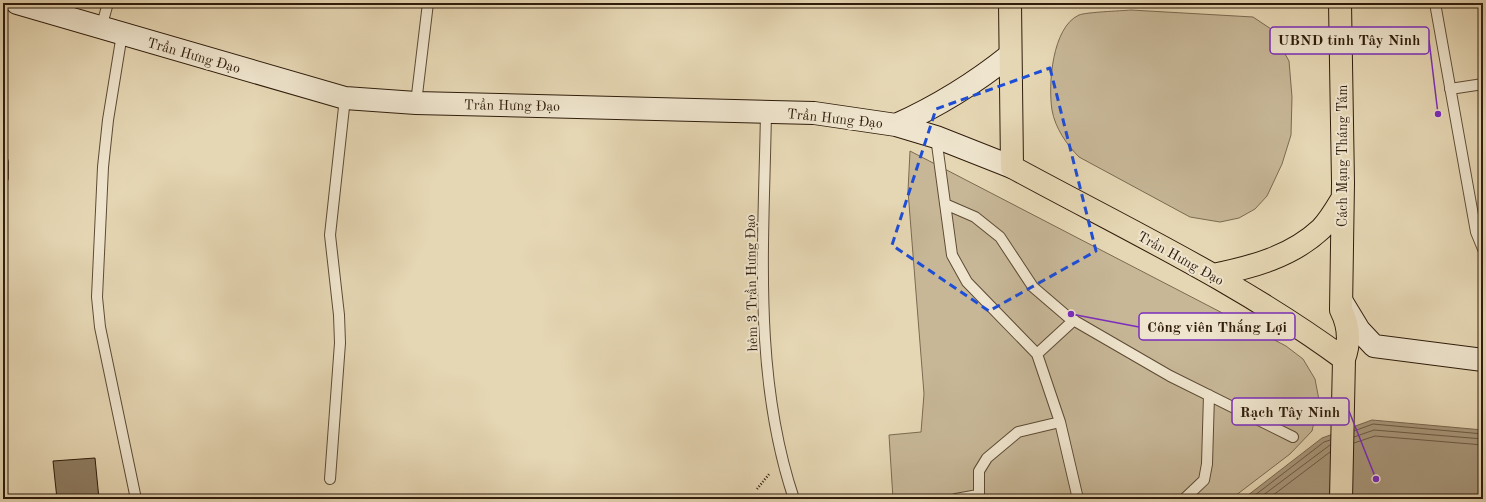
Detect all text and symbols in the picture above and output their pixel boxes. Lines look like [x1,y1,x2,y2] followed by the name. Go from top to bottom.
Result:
[1270,27,1429,54] callout: UBND tỉnh Tây Ninh
[146,34,243,76] street label: Trần Hưng Đạo
[1277,34,1421,49] text: UBND tỉnh Tây Ninh
[1336,85,1350,227] street label: Cách Mạng Tháng Tám
[464,96,560,114] street label: Trần Hưng Đạo
[786,105,884,131] street label: Trần Hưng Đạo
[742,214,760,352] street label: hẻm 3 Trần Hưng Đạo
[1135,228,1227,288] street label: Trần Hưng Đạo
[1139,313,1295,340] callout: Công viên Thắng Lợi
[1147,319,1287,336] text: Công viên Thắng Lợi
[1232,398,1349,425] callout: Rạch Tây Ninh
[1240,406,1340,421] text: Rạch Tây Ninh

